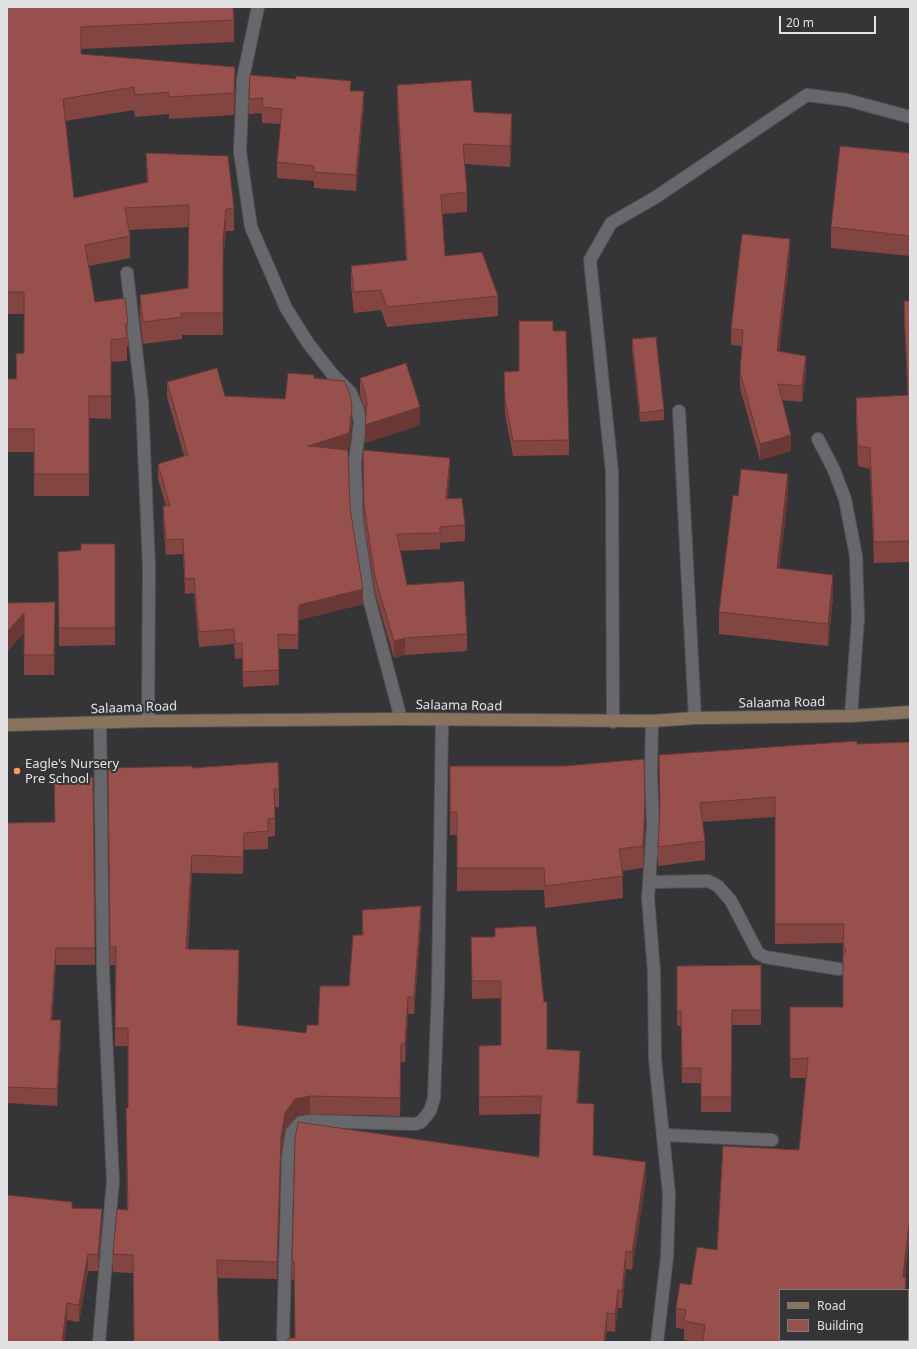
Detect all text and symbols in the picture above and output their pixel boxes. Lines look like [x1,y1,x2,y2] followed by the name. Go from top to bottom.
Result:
[781,8,878,34] scale bar
[786,14,814,31] text: 20 m
[739,694,825,712] street label: Salaama Road
[416,697,502,715] street label: Salaama Road
[91,699,177,717] street label: Salaama Road
[25,756,119,787] place label: Eagle's Nursery Pre School
[12,766,22,776] marker: Eagle's Nursery Pre School
[779,1289,909,1341] legend
[817,1297,846,1314] text: Road
[817,1317,864,1334] text: Building

